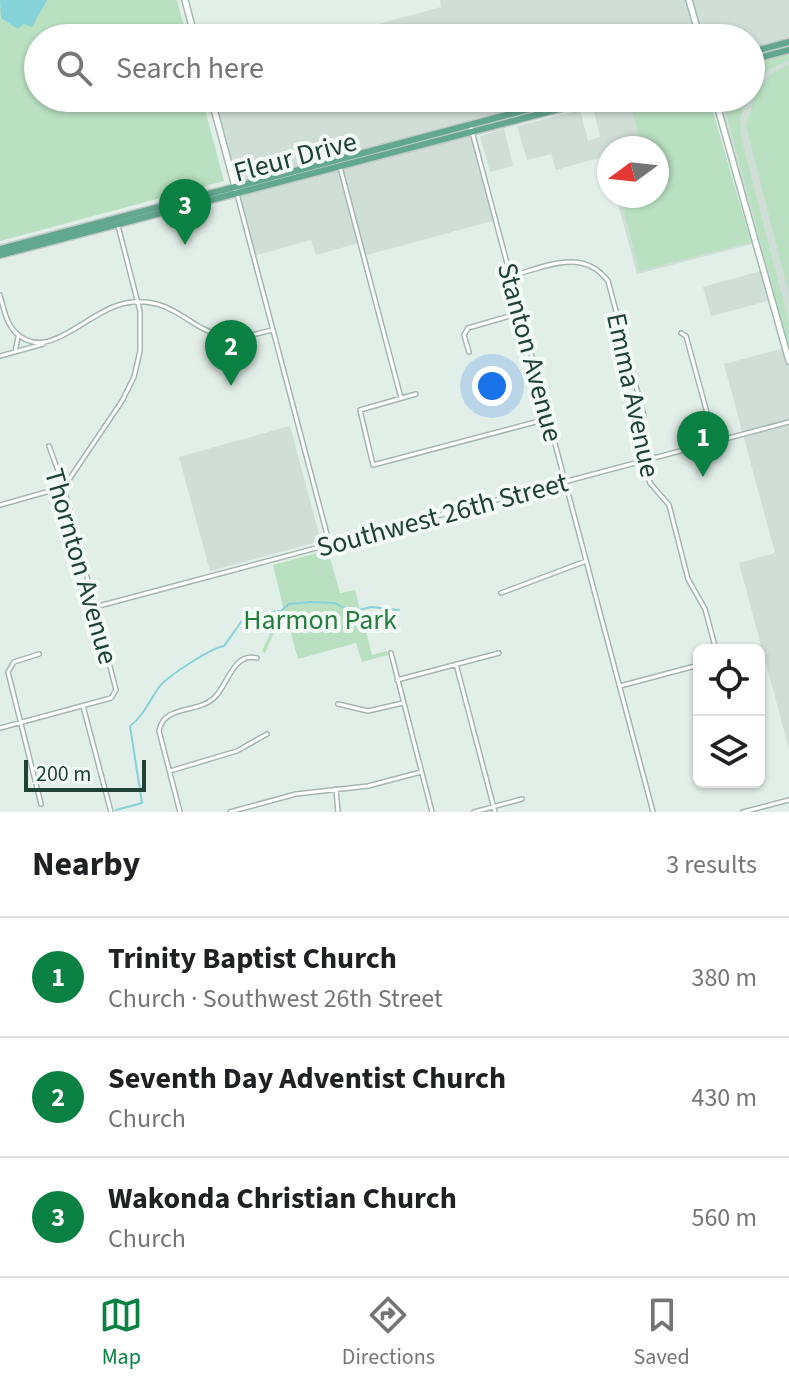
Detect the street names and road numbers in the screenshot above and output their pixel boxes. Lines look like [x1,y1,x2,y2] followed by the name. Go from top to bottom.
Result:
[229,121,361,193] street label: Fleur Drive
[487,258,573,446] street label: Stanton Avenue
[596,309,670,481] street label: Emma Avenue
[312,462,573,568] street label: Southwest 26th Street
[34,464,128,669] street label: Thornton Avenue

